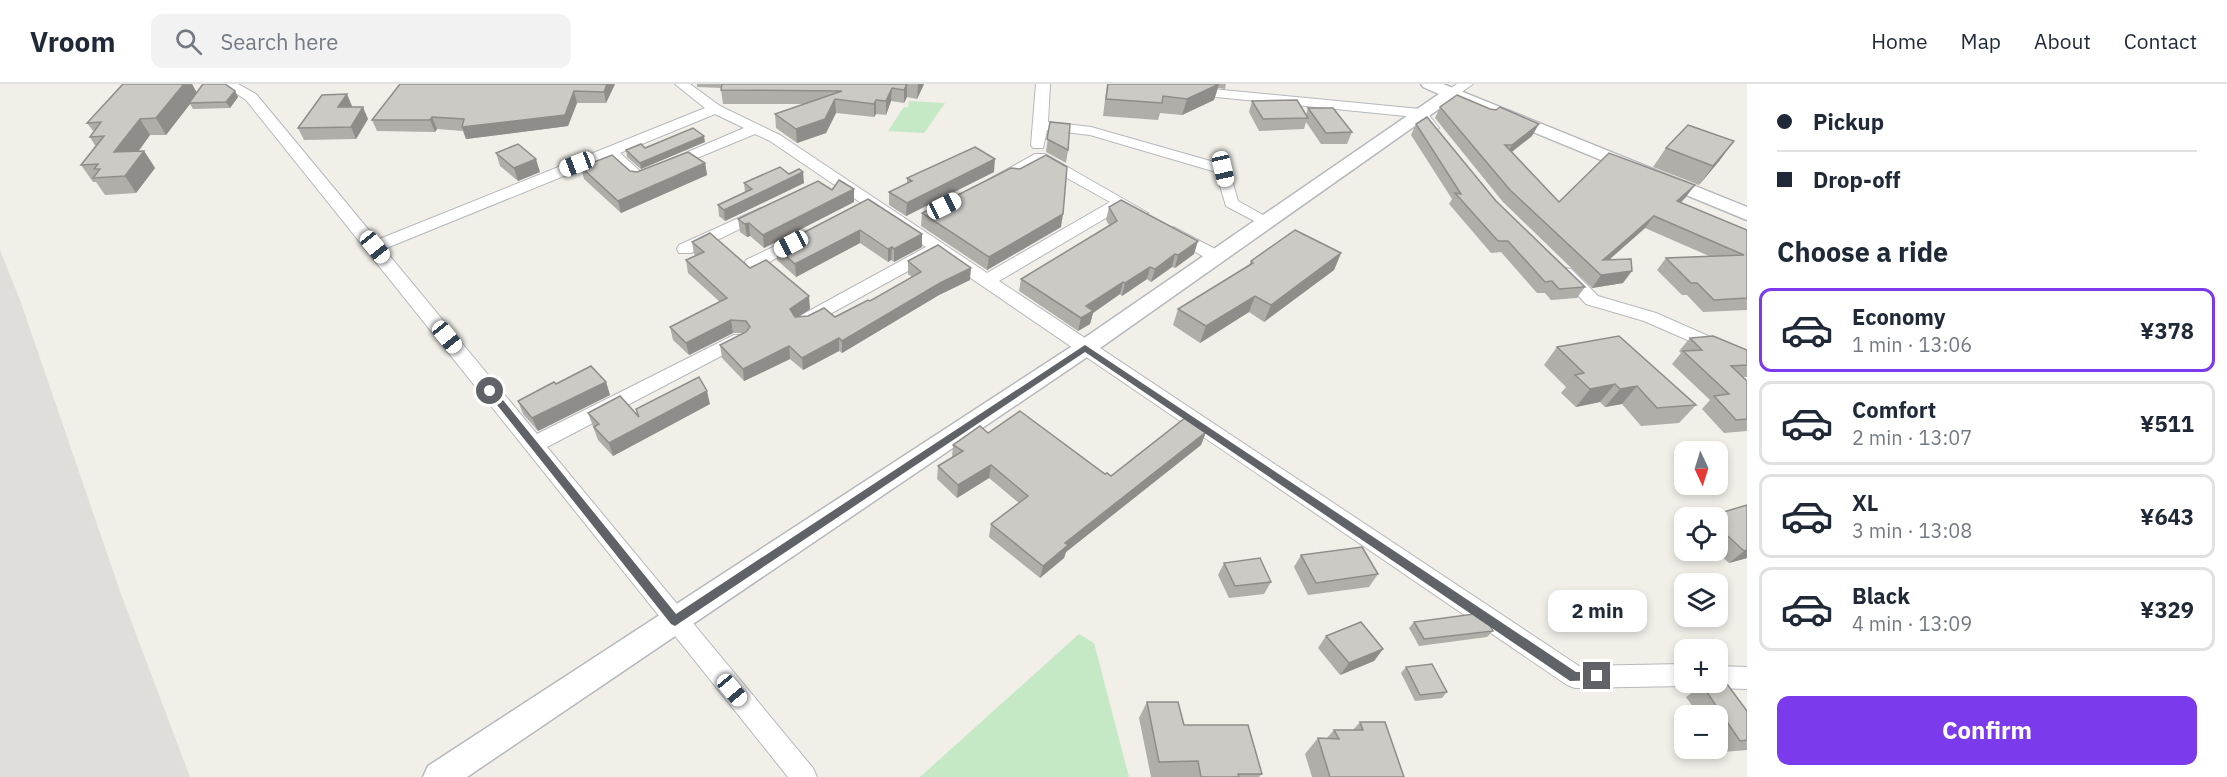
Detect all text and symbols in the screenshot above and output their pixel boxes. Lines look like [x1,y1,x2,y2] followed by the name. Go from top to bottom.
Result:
[151,14,571,68] search box
[30,23,115,60] text: Vroom
[172,25,205,58] icon: search
[220,27,338,56] text: Search here
[1871,27,1928,55] text: Home
[1961,27,2001,55] text: Map
[2034,27,2091,55] text: About
[2124,27,2197,55] text: Contact
[1813,107,1884,136] text: Pickup
[557,149,597,179] car
[1210,149,1236,189] car
[1813,165,1900,194] text: Drop-off
[924,190,964,222] car
[357,227,393,267] car
[771,228,811,260] car
[1777,234,1948,269] text: Choose a ride
[1852,302,1946,331] text: Economy
[1780,303,1834,357] icon: car
[2140,316,2194,345] text: ¥378
[429,317,465,357] car
[1852,331,1972,358] text: 1 min · 13:06
[476,377,503,404] route start
[1852,395,1936,424] text: Comfort
[1780,396,1834,450] icon: car
[2140,409,2194,438] text: ¥511
[1852,424,1972,451] text: 2 min · 13:07
[1674,441,1728,495] north arrow
[1674,441,1728,759] map controls
[1852,488,1878,517] text: XL
[1780,489,1834,543] icon: car
[2140,502,2194,531] text: ¥643
[1674,507,1728,561] button: locate
[1852,517,1972,544] text: 3 min · 13:08
[1674,573,1728,627] button: layers
[1852,581,1910,610] text: Black
[1780,582,1834,636] icon: car
[1548,589,1646,631] callout: 2 min
[2140,595,2194,624] text: ¥329
[1571,597,1624,624] text: 2 min
[1852,610,1972,637] text: 4 min · 13:09
[1674,639,1728,693] button: +
[1583,662,1610,689] route end
[714,670,750,710] car
[1777,696,2197,765] button: Confirm
[1674,705,1728,759] button: −

